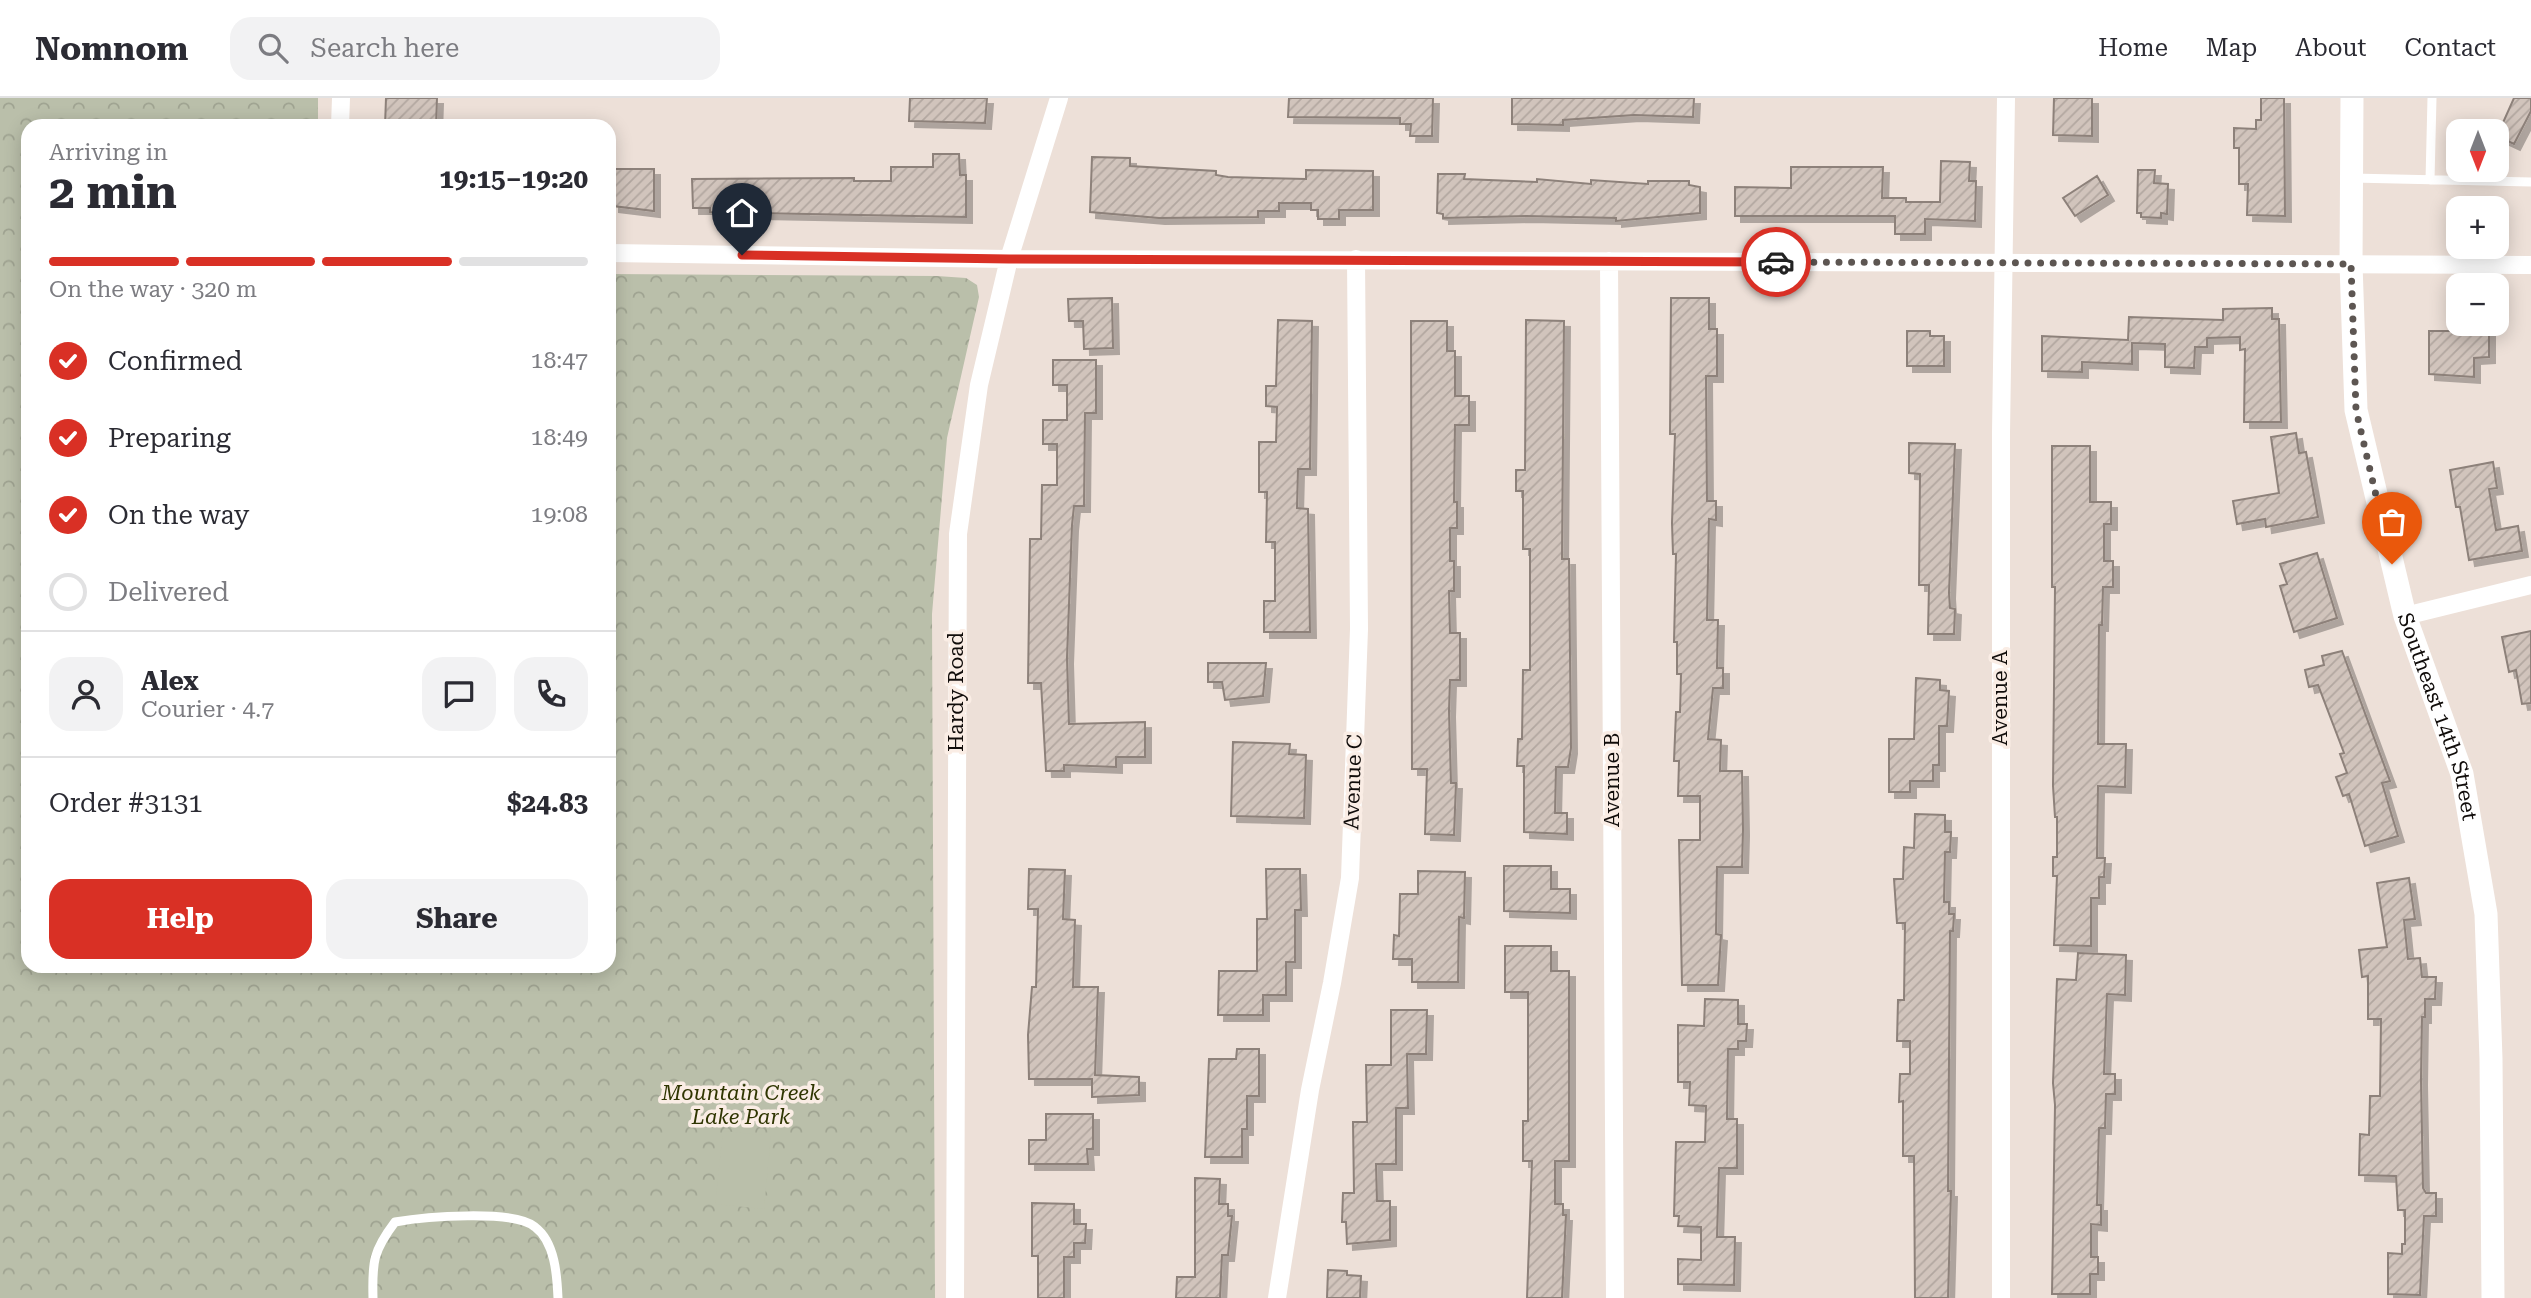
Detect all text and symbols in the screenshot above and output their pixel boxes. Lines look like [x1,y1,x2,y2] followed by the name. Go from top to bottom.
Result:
[230,17,720,80] search box
[35,29,188,68] text: Nomnom
[254,29,292,67] icon: search
[310,33,459,63] text: Search here
[2098,34,2168,62] text: Home
[2206,34,2257,62] text: Map
[2295,34,2366,62] text: About
[2404,34,2496,62] text: Contact
[2446,119,2510,182] north arrow
[2446,119,2509,336] map controls
[49,139,168,166] text: Arriving in
[439,164,588,194] text: 19:15–19:20
[49,165,177,219] text: 2 min
[712,183,772,255] pin
[723,194,761,232] icon: home
[2446,196,2509,259] button: +
[1741,227,1811,297] courier
[1757,243,1795,281] icon: car
[2446,273,2509,336] button: −
[49,276,257,303] text: On the way · 320 m
[49,342,87,380] icon: check
[108,346,243,376] text: Confirmed
[531,347,588,374] text: 18:47
[49,419,87,457] icon: check
[108,423,231,453] text: Preparing
[531,424,588,451] text: 18:49
[2362,492,2422,564] pin
[49,496,87,534] icon: check
[108,500,249,530] text: On the way
[531,501,588,528] text: 19:08
[2373,503,2411,541] icon: bag
[108,577,229,607] text: Delivered
[2393,610,2482,822] street label: Southeast 14th Street
[944,632,968,752] street label: Hardy Road
[1988,650,2012,746] street label: Avenue A
[49,657,123,731] button: person
[422,657,496,731] button: chat
[514,657,588,731] button: phone
[141,666,199,696] text: Alex
[141,696,274,723] text: Courier · 4.7
[1600,733,1624,827] street label: Avenue B
[1339,734,1367,830] street label: Avenue C
[49,788,203,818] text: Order #3131
[507,788,588,818] text: $24.83
[49,879,312,959] button: Help
[326,879,588,959] button: Share
[661,1081,821,1129] park label: Mountain Creek Lake Park

